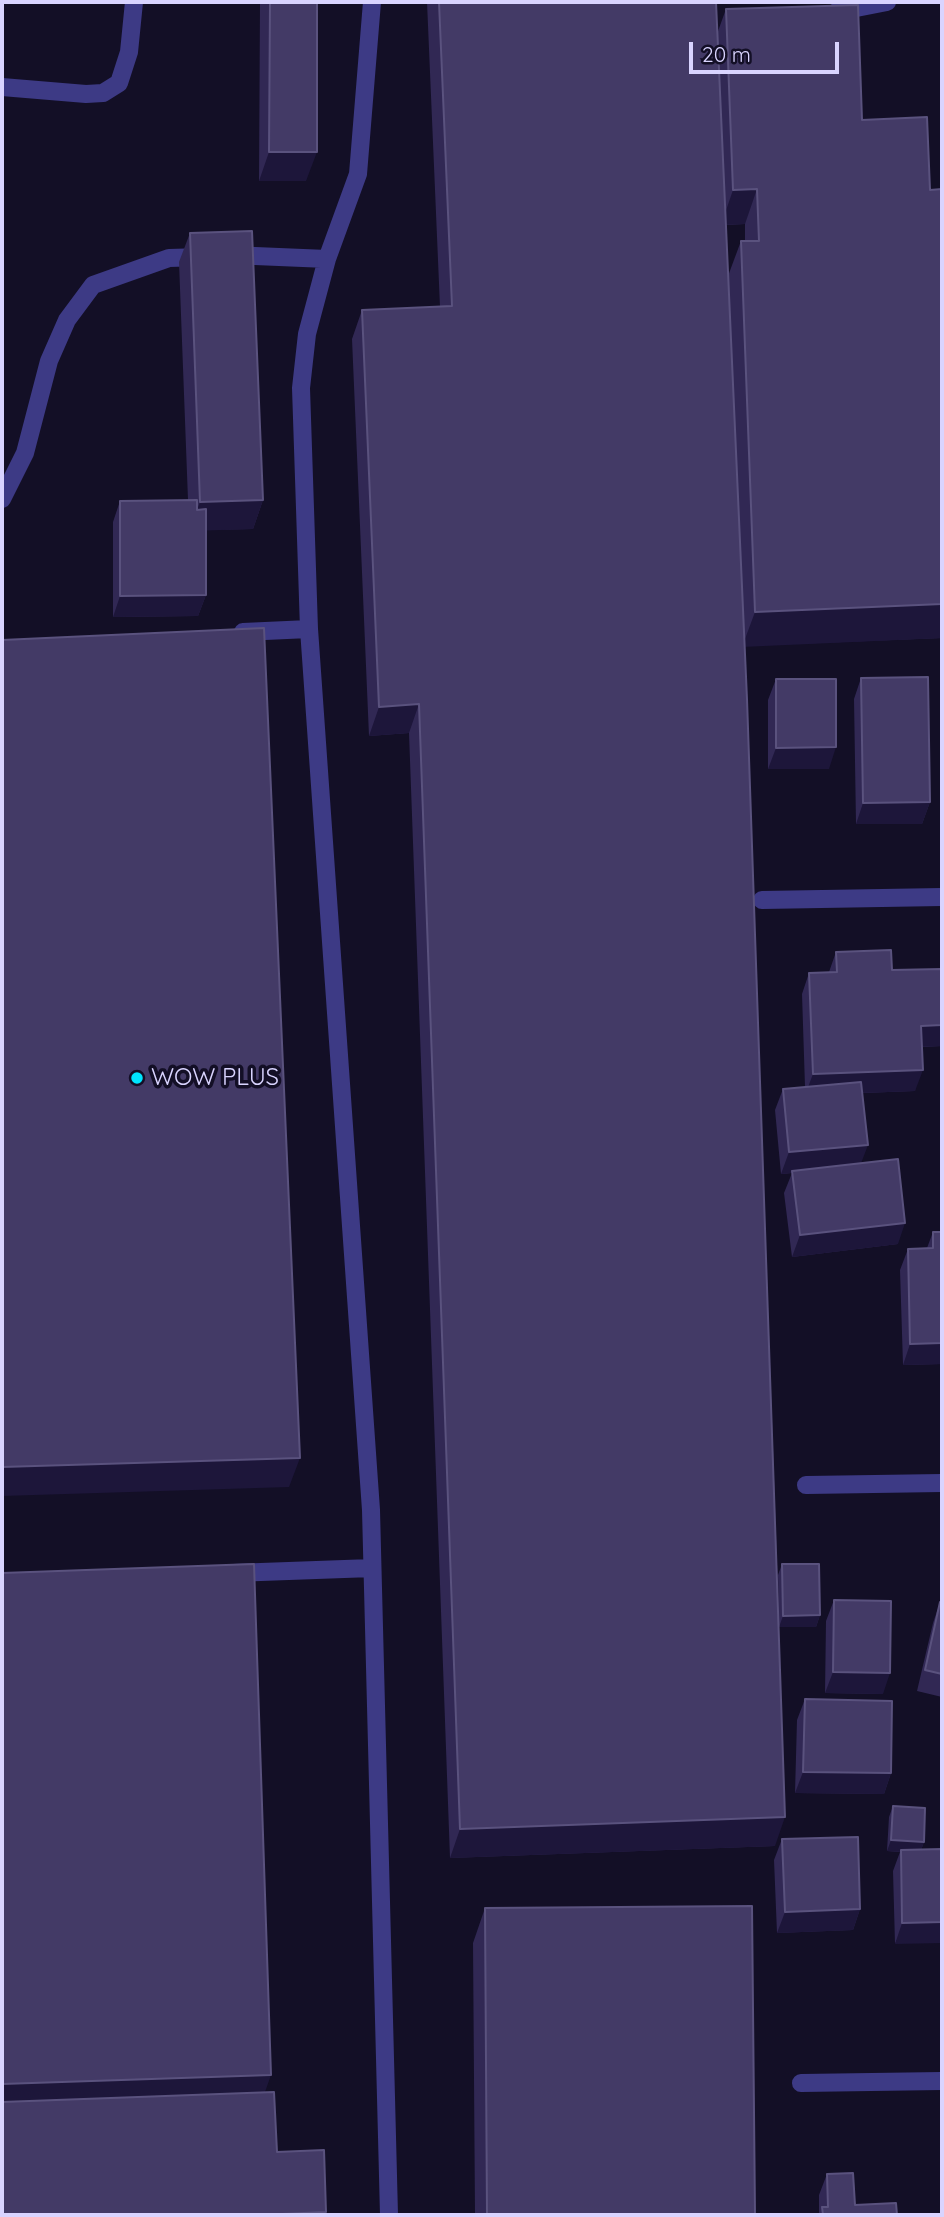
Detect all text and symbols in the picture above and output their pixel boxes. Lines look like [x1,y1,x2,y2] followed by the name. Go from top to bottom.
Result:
[692,28,842,72] scale bar
[702,41,751,67] text: 20 m
[151,1064,279,1092] place label: WOW PLUS
[129,1070,145,1086] marker: WOW PLUS

